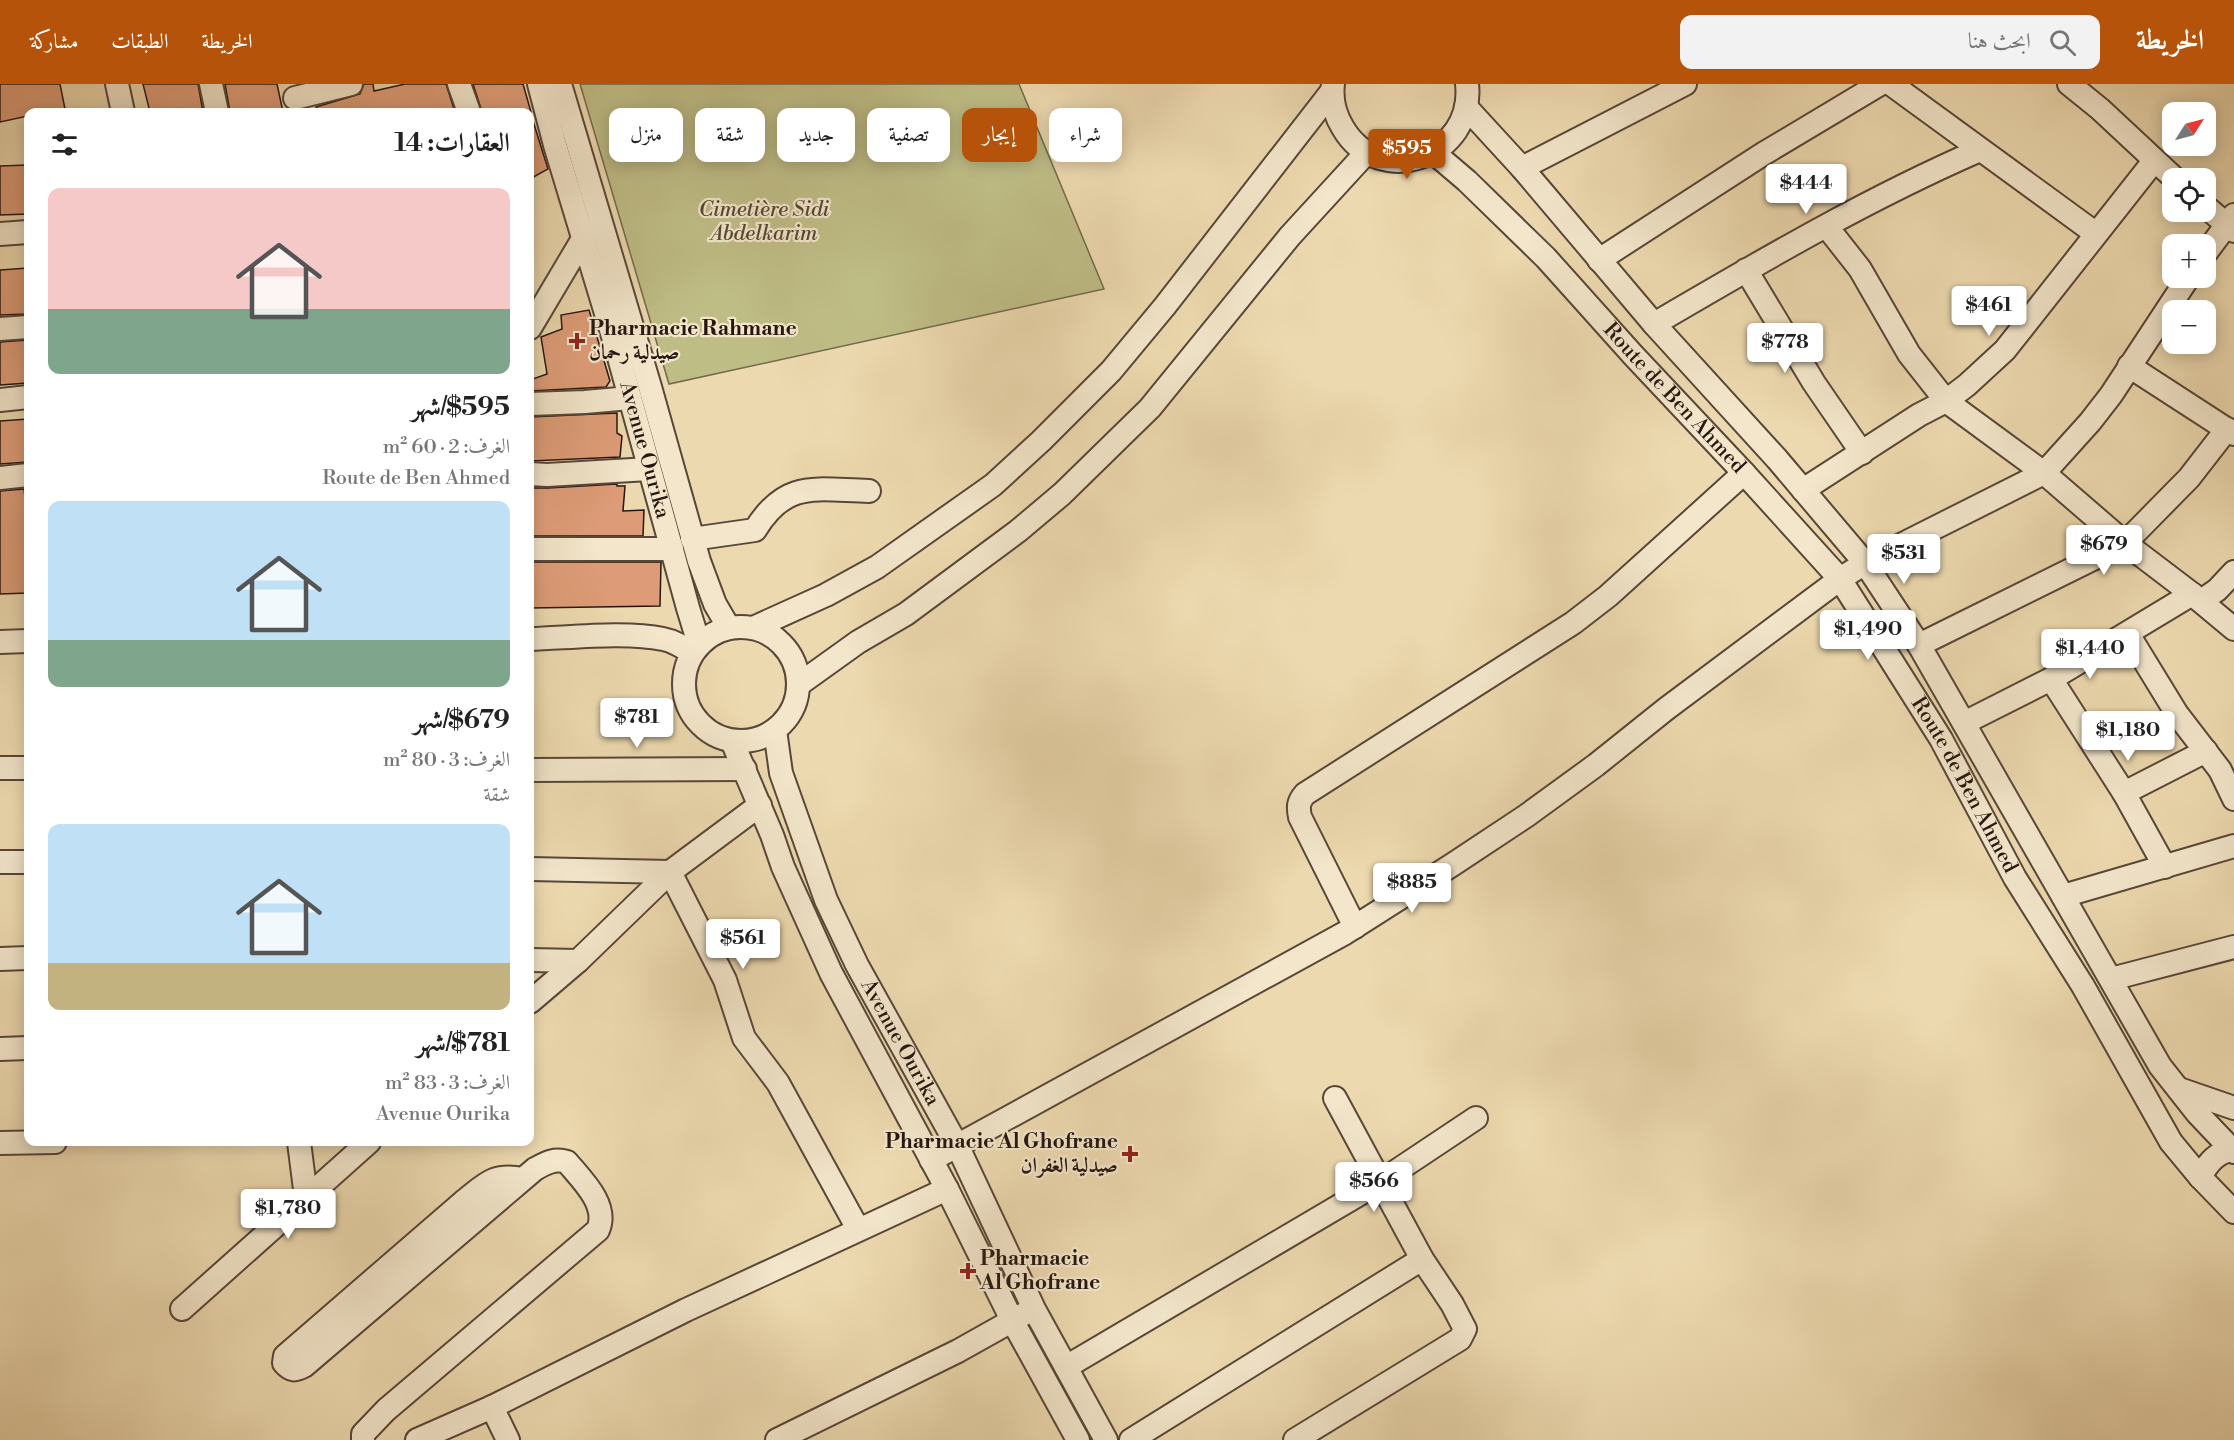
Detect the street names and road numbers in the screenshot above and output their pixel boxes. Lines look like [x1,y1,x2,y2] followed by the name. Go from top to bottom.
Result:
[1597,317,1751,479] street label: Route de Ben Ahmed
[613,378,676,522] street label: Avenue Ourika
[1905,692,2023,878] street label: Route de Ben Ahmed
[854,974,946,1111] street label: Avenue Ourika

